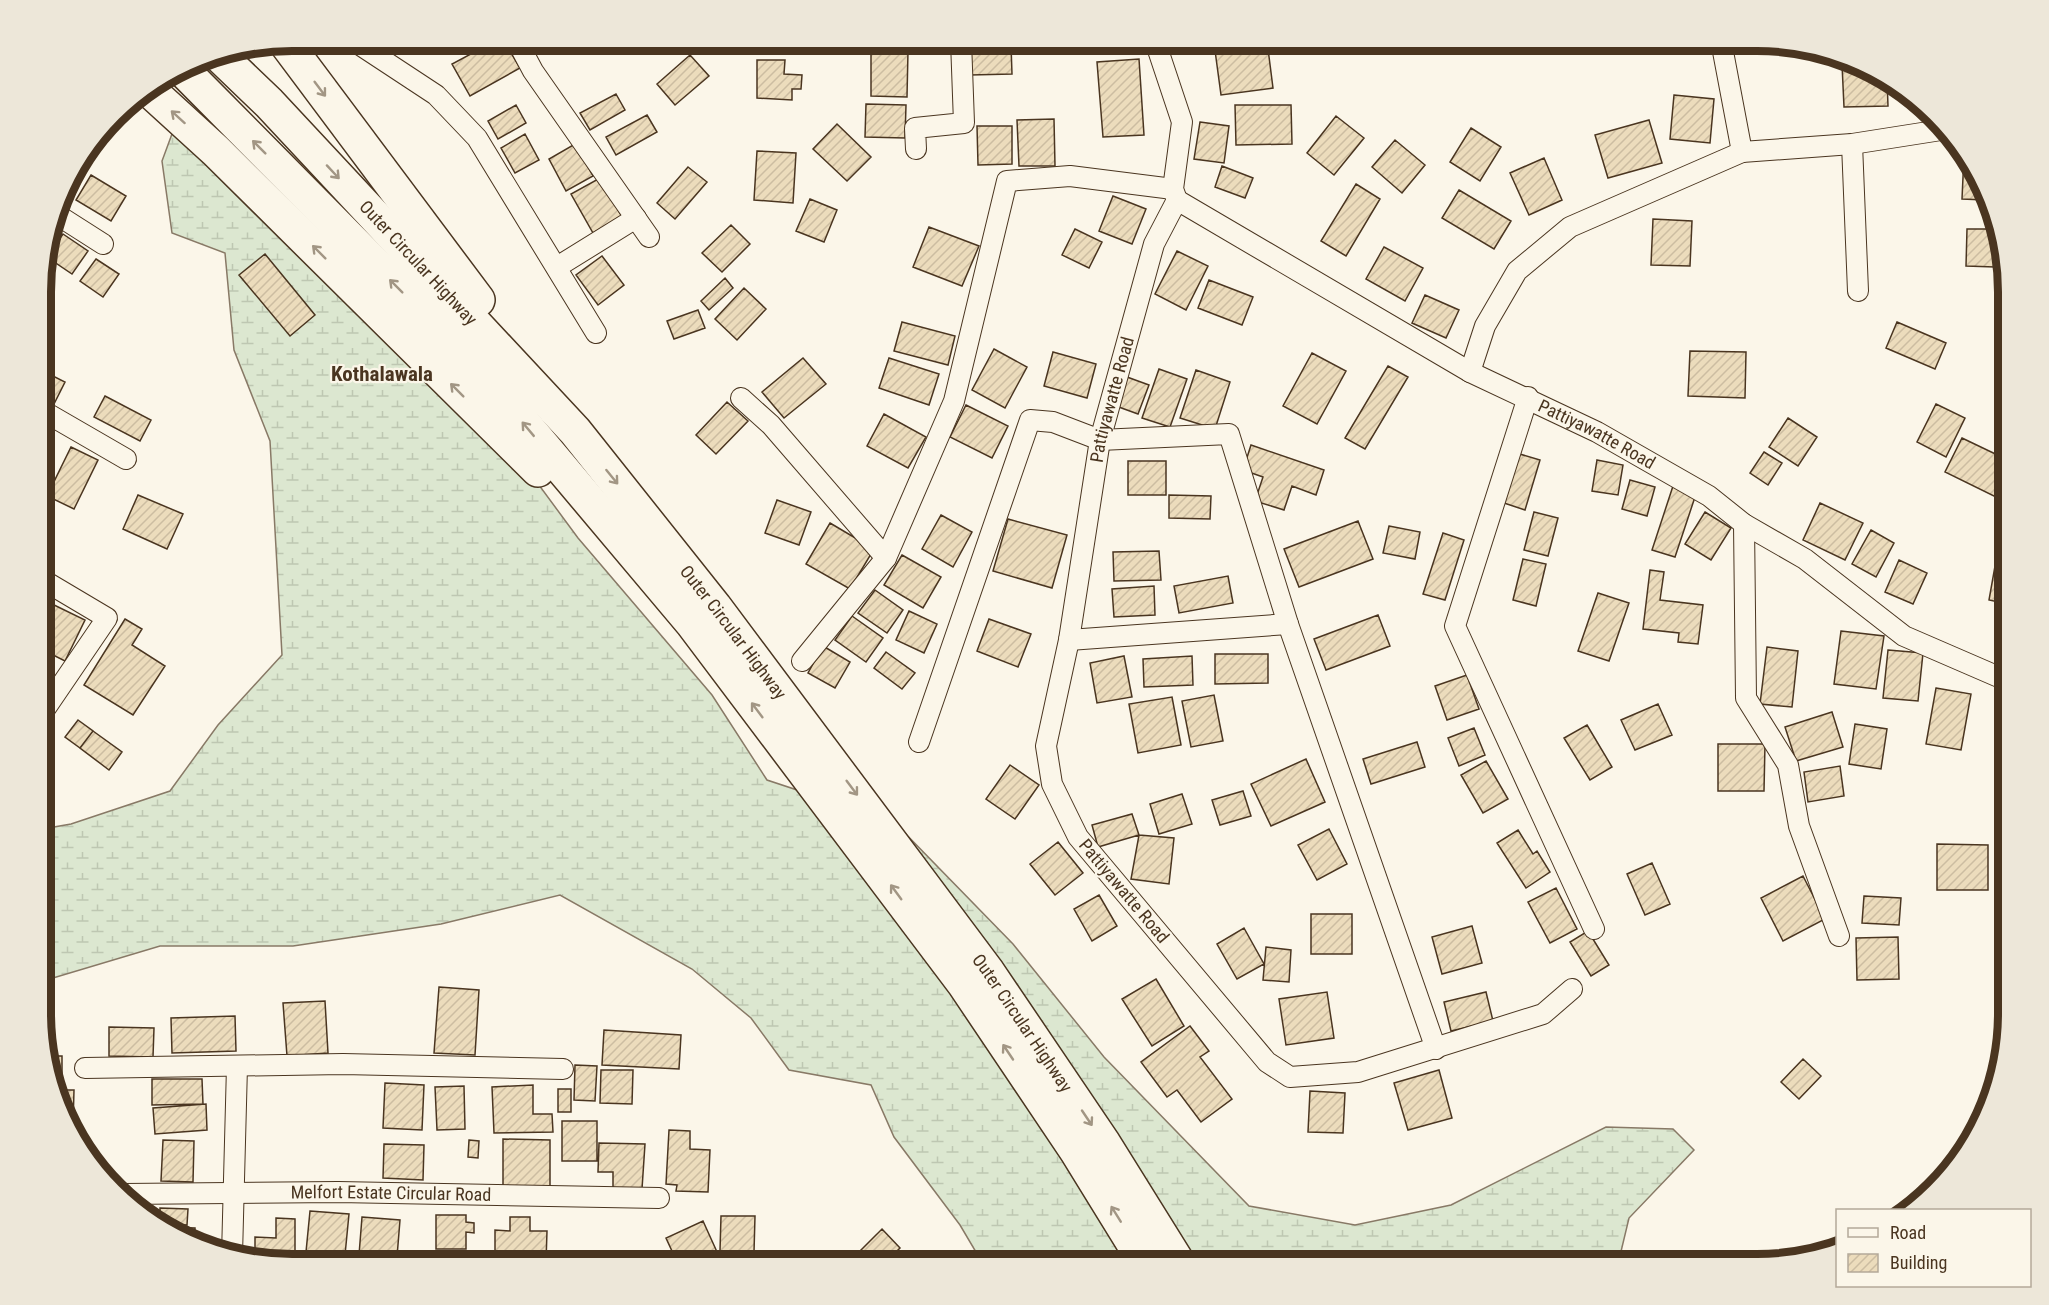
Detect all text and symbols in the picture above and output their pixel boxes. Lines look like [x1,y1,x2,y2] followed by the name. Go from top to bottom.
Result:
[314,80,326,96] one-way arrow
[171,110,186,124] one-way arrow
[252,139,266,154] one-way arrow
[326,164,340,179] one-way arrow
[355,196,482,330] street label: Outer Circular Highway
[311,245,326,260] one-way arrow
[389,278,404,293] one-way arrow
[1086,334,1138,464] street label: Pattiyawatte Road
[331,362,433,386] district label: Kothalawala
[449,382,464,397] one-way arrow
[1535,395,1659,473] street label: Pattiyawatte Road
[522,421,535,437] one-way arrow
[605,469,618,485] one-way arrow
[676,561,792,704] street label: Outer Circular Highway
[751,703,764,719] one-way arrow
[845,780,858,796] one-way arrow
[1075,835,1174,947] street label: Pattiyawatte Road
[890,885,903,901] one-way arrow
[968,949,1077,1096] street label: Outer Circular Highway
[1002,1043,1015,1060] one-way arrow
[1081,1109,1093,1125] one-way arrow
[291,1181,491,1205] street label: Melfort Estate Circular Road
[1109,1206,1122,1223] one-way arrow
[1836,1209,2031,1287] legend
[1890,1222,1926,1243] text: Road
[1890,1252,1947,1273] text: Building

